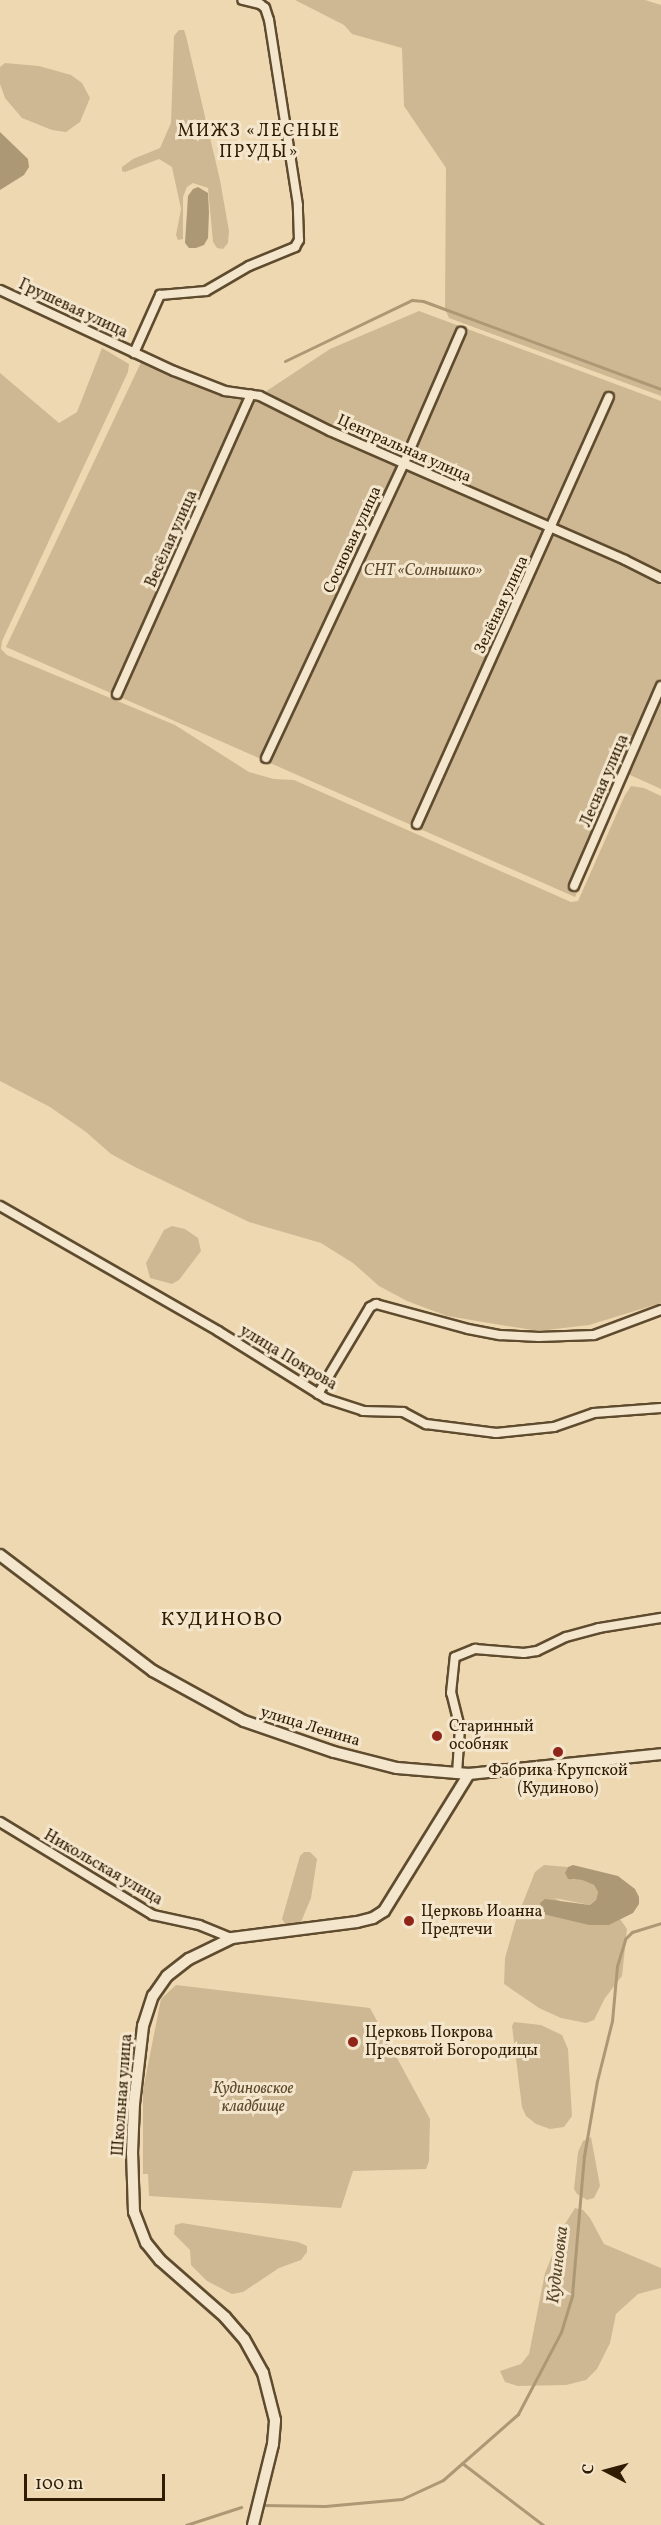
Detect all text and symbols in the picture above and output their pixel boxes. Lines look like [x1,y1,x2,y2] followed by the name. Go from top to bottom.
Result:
[177,122,341,164] district label: МИЖЗ «ЛЕСНЫЕ ПРУДЫ»
[15,275,131,343] street label: Грушевая улица
[334,411,474,487] street label: Центральная улица
[320,483,386,597] street label: Сосновая улица
[142,487,202,591] street label: Весёлая улица
[471,553,533,657] street label: Зелёная улица
[364,561,482,581] park label: СНТ «Солнышко»
[577,732,633,830] street label: Лесная улица
[236,1321,340,1395] street label: улица Покрова
[161,1608,283,1632] district label: КУДИНОВО
[258,1703,362,1751] street label: улица Ленина
[449,1717,534,1755] place label: Старинный особняк
[430,1729,444,1743] marker: Старинный особняк
[551,1745,565,1759] marker: Фабрика Крупской (Кудиново)
[488,1761,628,1799] place label: Фабрика Крупской (Кудиново)
[40,1826,166,1910] street label: Никольская улица
[421,1902,543,1940] place label: Церковь Иоанна Предтечи
[402,1914,416,1928] marker: Церковь Иоанна Предтечи
[365,2023,538,2061] place label: Церковь Покрова Пресвятой Богородицы
[109,2033,137,2157] street label: Школьная улица
[346,2035,360,2049] marker: Церковь Покрова Пресвятой Богородицы
[213,2079,293,2117] park label: Кудиновское кладбище
[544,2225,574,2305] water label: Кудиновка
[577,2441,637,2501] north arrow
[27,2462,168,2500] scale bar
[578,2463,601,2475] text: С
[35,2472,84,2497] text: 100 m

